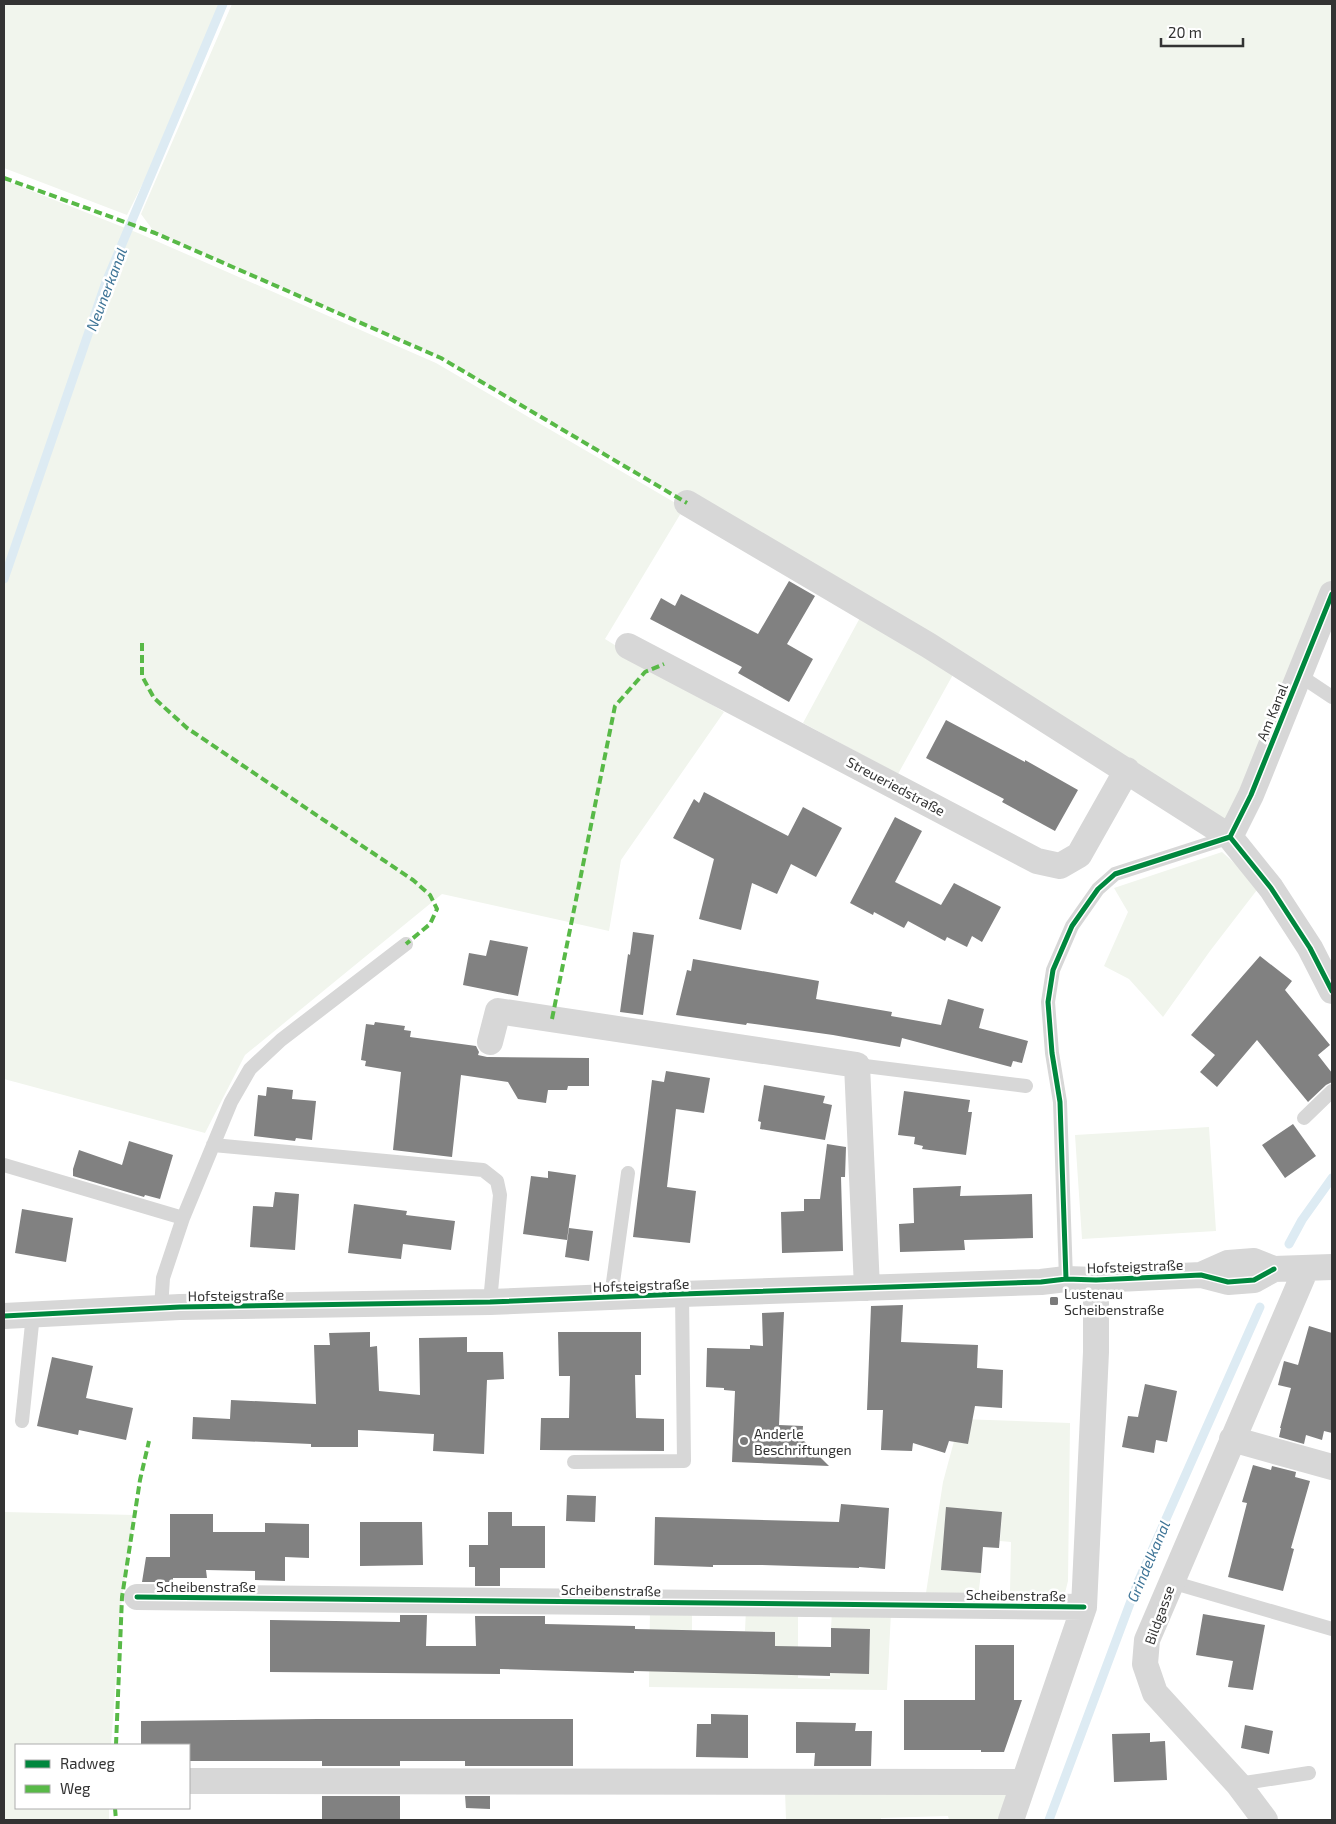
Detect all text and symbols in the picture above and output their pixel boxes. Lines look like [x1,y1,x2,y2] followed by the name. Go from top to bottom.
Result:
[1161,15,1244,47] scale bar
[1168,23,1202,41] text: 20 m
[82,245,130,333] water label: Neunerkanal
[1253,680,1291,743] street label: Am Kanal
[844,753,948,819] street label: Streueriedstraße
[1086,1256,1184,1276] street label: Hofsteigstraße
[592,1275,690,1295] street label: Hofsteigstraße
[1064,1285,1164,1318] place label: Lustenau Scheibenstraße
[188,1286,284,1304] street label: Hofsteigstraße
[1048,1295,1060,1307] marker: Lustenau Scheibenstraße
[754,1425,852,1458] place label: Anderle Beschriftungen
[738,1435,750,1447] marker: Anderle Beschriftungen
[1123,1518,1173,1604] water label: Grindelkanal
[156,1578,256,1595] street label: Scheibenstraße
[561,1581,661,1599] street label: Scheibenstraße
[1140,1583,1178,1647] street label: Bildgasse
[966,1586,1066,1604] street label: Scheibenstraße
[15,1744,190,1809] legend
[60,1754,115,1772] text: Radweg
[60,1779,91,1797] text: Weg

